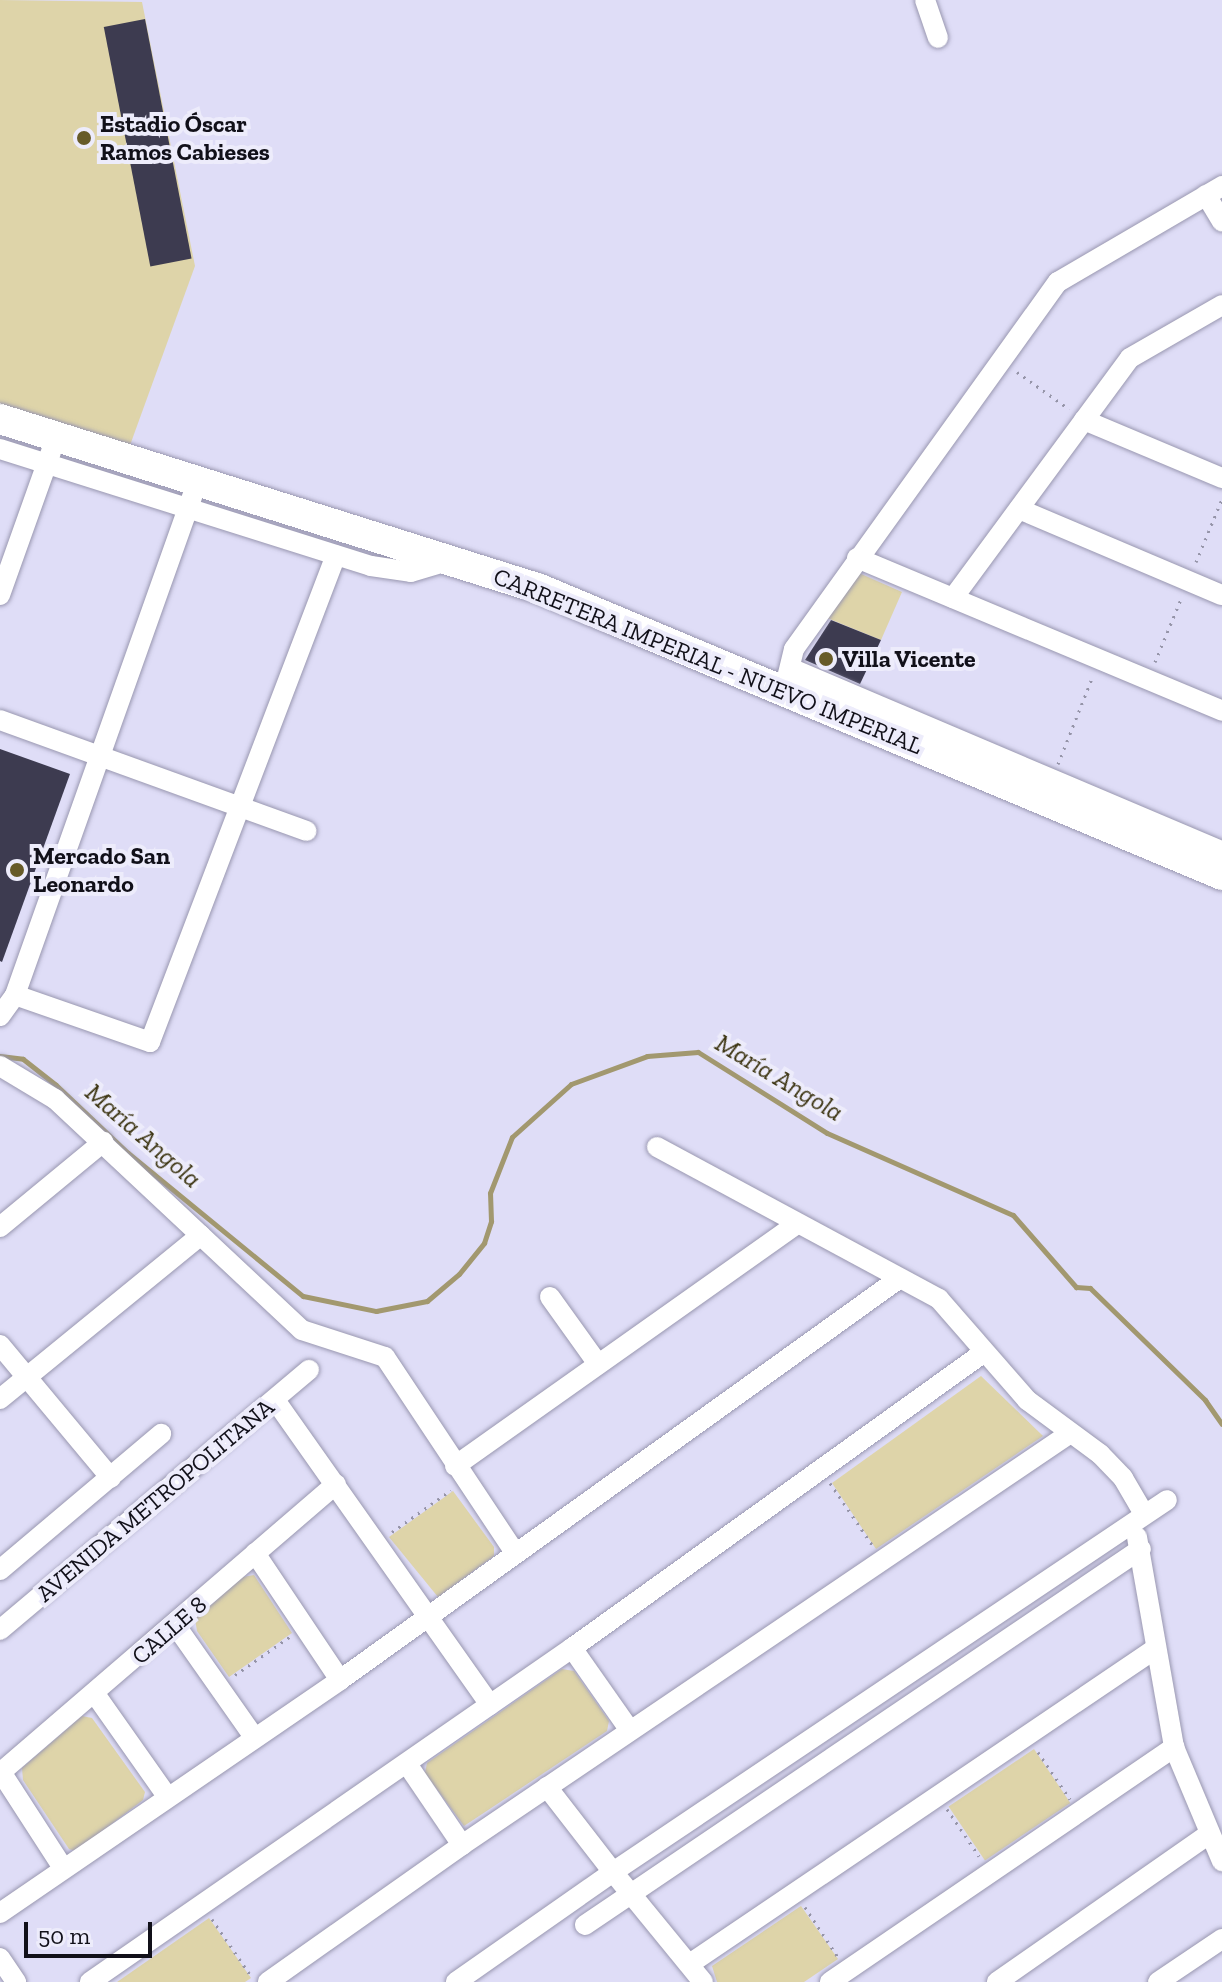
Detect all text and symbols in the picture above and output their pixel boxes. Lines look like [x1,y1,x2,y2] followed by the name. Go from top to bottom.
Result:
[100,110,270,166] place label: Estadio Óscar Ramos Cabieses
[75,129,93,147] marker: Estadio Óscar Ramos Cabieses
[489,561,927,761] street label: CARRETERA IMPERIAL - NUEVO IMPERIAL
[842,645,977,673] place label: Villa Vicente
[817,650,835,668] marker: Villa Vicente
[33,842,170,898] place label: Mercado San Leonardo
[8,861,26,879] marker: Mercado San Leonardo
[709,1027,849,1129] water label: María Angola
[78,1077,208,1195] water label: María Angola
[30,1392,280,1608] street label: AVENIDA METROPOLITANA
[126,1590,212,1670] street label: CALLE 8
[28,1906,156,1956] scale bar
[38,1921,90,1950] text: 50 m

